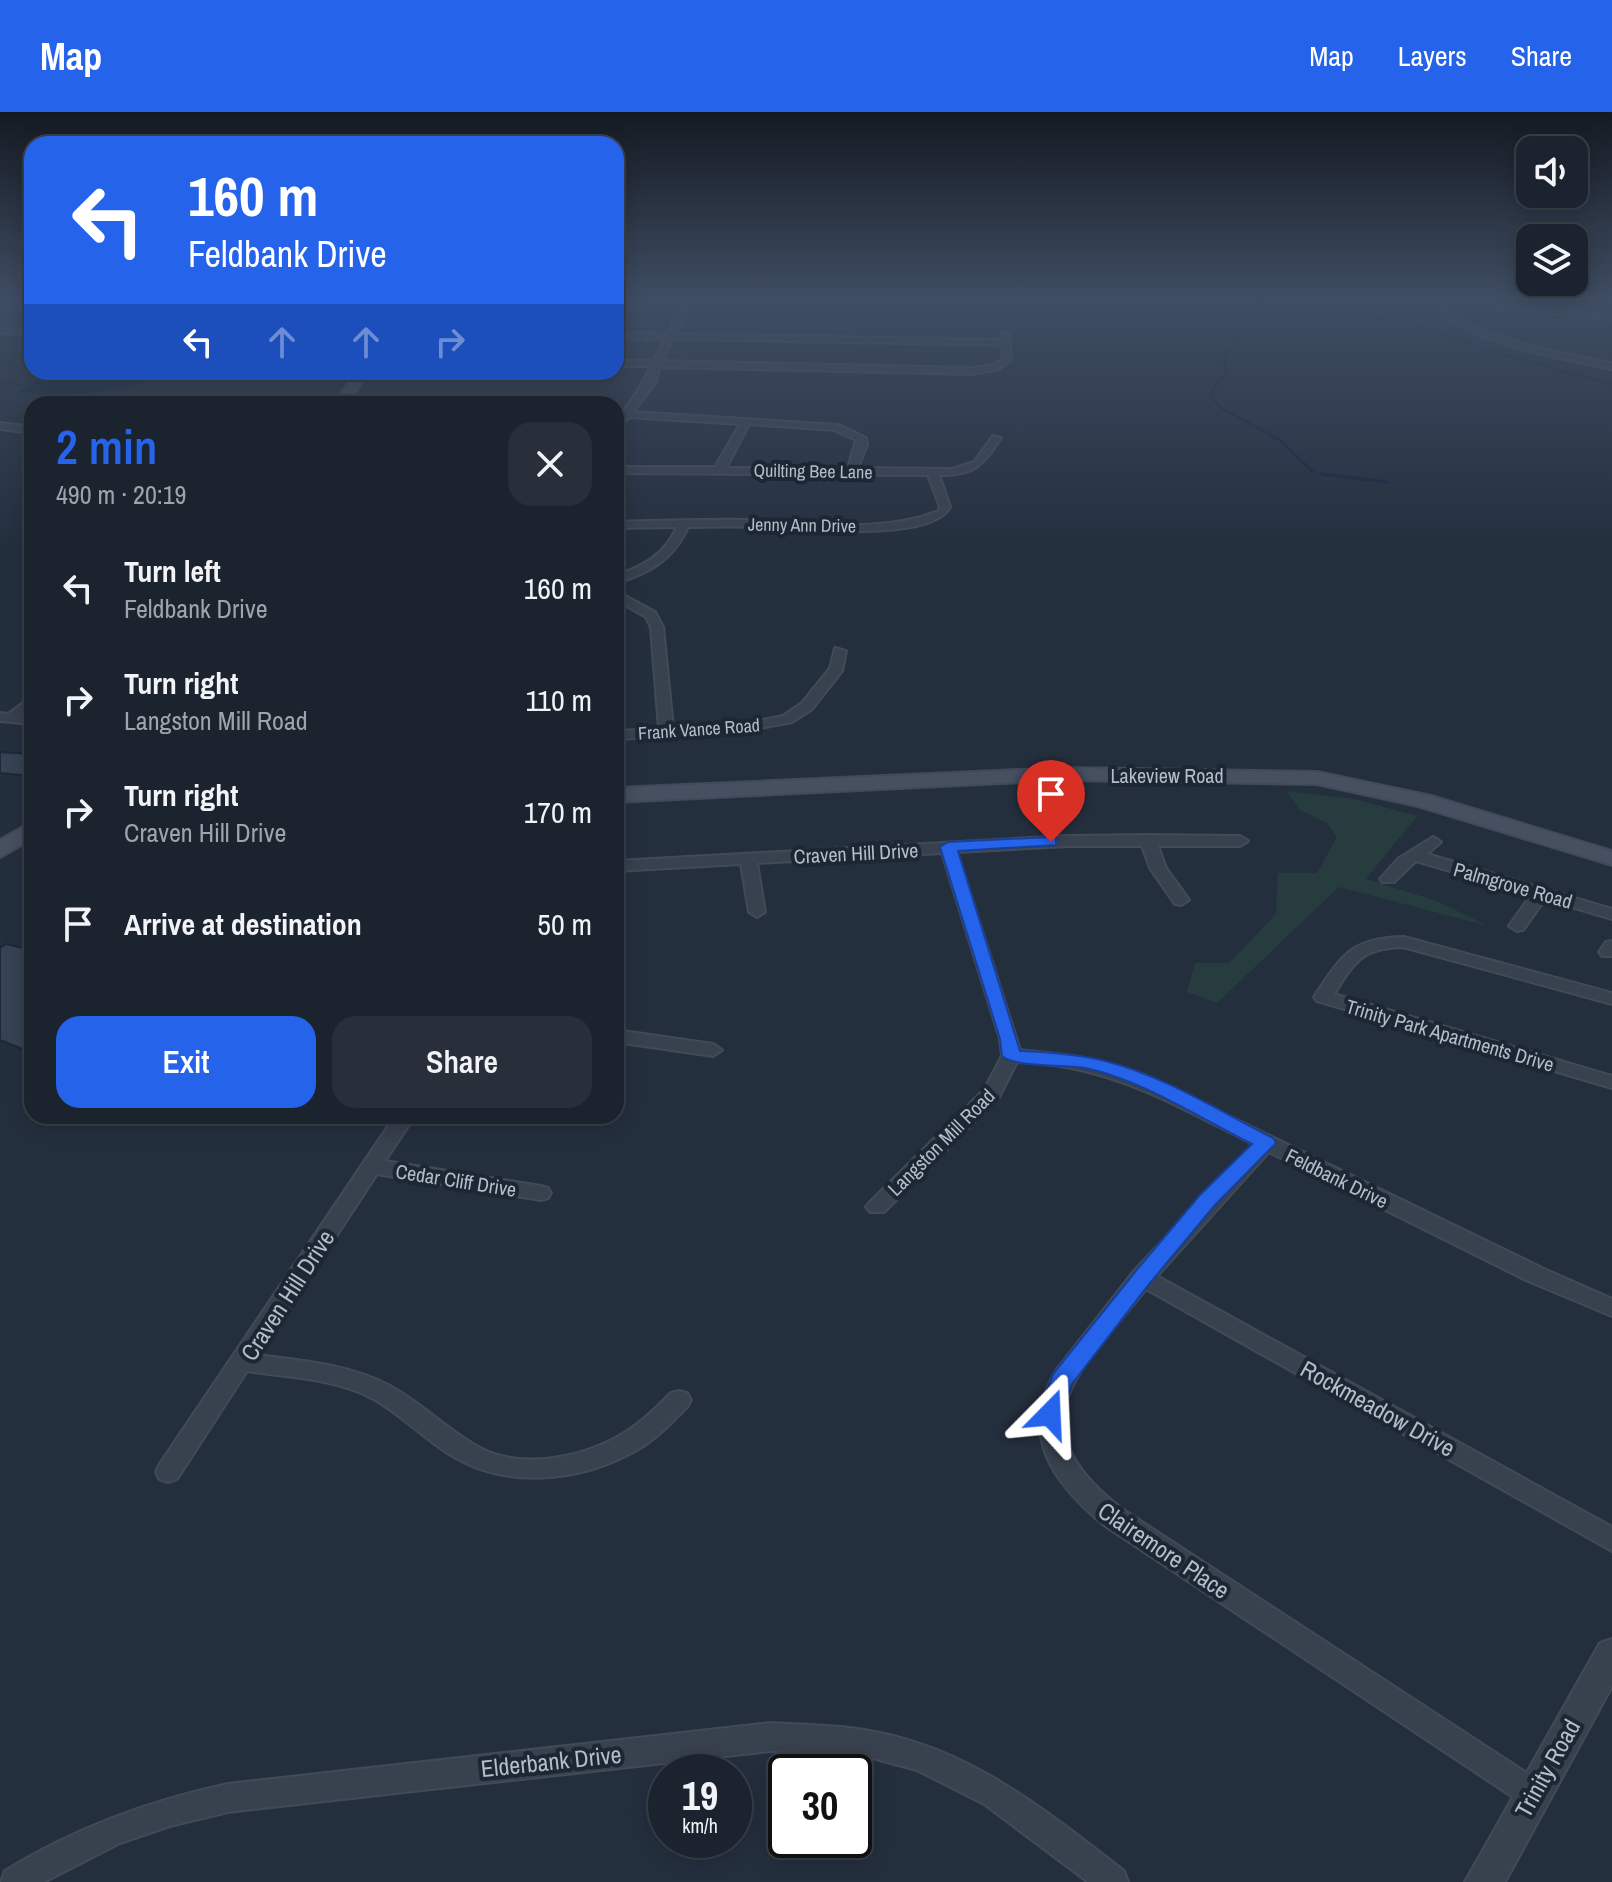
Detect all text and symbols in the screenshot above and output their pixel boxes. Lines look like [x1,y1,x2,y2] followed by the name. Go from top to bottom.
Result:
[40,31,102,82] text: Map
[1309,37,1354,75] text: Map
[1398,37,1467,75] text: Layers
[1511,37,1572,75] text: Share
[1516,136,1588,296] map controls
[1516,136,1588,208] button: sound
[188,158,318,233] text: 160 m
[56,168,160,272] icon: left
[1516,224,1588,296] button: layers
[188,230,387,278] text: Feldbank Drive
[176,320,220,364] icon: left
[260,320,304,364] icon: ahead
[344,320,388,364] icon: ahead
[428,320,472,364] icon: right
[56,414,157,479] text: 2 min
[508,422,592,506] button: close
[753,457,873,485] street label: Quilting Bee Lane
[56,477,186,512] text: 490 m · 20:19
[748,512,856,538] street label: Jenny Ann Drive
[124,551,221,591] text: Turn left
[56,566,100,610] icon: left
[524,568,592,608] text: 160 m
[124,591,268,626] text: Feldbank Drive
[124,663,238,703] text: Turn right
[56,678,100,722] icon: right
[525,680,592,720] text: 110 m
[124,703,308,738] text: Langston Mill Road
[637,712,761,746] street label: Frank Vance Road
[1017,760,1085,842] pin
[1110,762,1224,789] street label: Lakeview Road
[1029,772,1073,816] icon: arrive
[124,775,238,815] text: Turn right
[56,790,100,834] icon: right
[524,792,592,832] text: 170 m
[124,815,286,850] text: Craven Hill Drive
[793,836,919,870] street label: Craven Hill Drive
[1451,855,1575,915] street label: Palmgrove Road
[56,902,100,946] icon: arrive
[124,904,362,944] text: Arrive at destination
[537,904,592,944] text: 50 m
[1343,992,1557,1078] street label: Trinity Park Apartments Drive
[56,1016,316,1108] button: Exit
[332,1016,592,1108] button: Share
[881,1082,1001,1202] street label: Langston Mill Road
[1281,1142,1393,1214] street label: Feldbank Drive
[394,1157,518,1203] street label: Cedar Cliff Drive
[233,1223,341,1367] street label: Craven Hill Drive
[1295,1352,1461,1464] street label: Rockmeadow Drive
[1008,1372,1092,1456] position arrow
[1092,1494,1236,1606] street label: Clairemore Place
[1507,1713,1587,1823] street label: Trinity Road
[479,1738,623,1784] street label: Elderbank Drive
[768,1754,872,1858] speed limit sign: 30
[682,1769,718,1822] text: 19
[682,1812,718,1839] text: km/h

